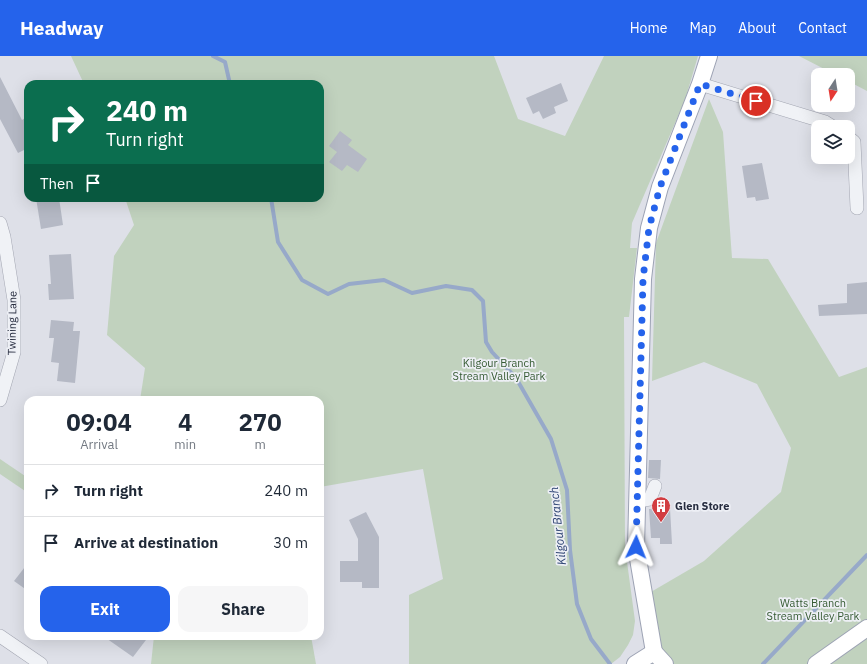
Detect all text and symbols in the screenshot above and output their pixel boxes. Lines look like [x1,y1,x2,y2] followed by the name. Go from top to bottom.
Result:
[20,16,103,40] text: Headway
[630,19,667,37] text: Home
[689,19,716,37] text: Map
[738,19,776,37] text: About
[798,19,847,37] text: Contact
[811,68,855,112] north arrow
[811,68,855,164] map controls
[739,84,773,118] pin
[745,90,767,112] icon: arrive
[106,92,188,129] text: 240 m
[40,96,92,148] icon: right
[811,120,855,164] button: layers
[106,128,184,151] text: Turn right
[82,172,104,194] icon: arrive
[40,174,74,193] text: Then
[4,291,20,355] street label: Twining Lane
[453,356,546,383] park label: Kilgour Branch Stream Valley Park
[66,406,132,438] text: 09:04
[178,406,192,438] text: 4
[238,406,282,438] text: 270
[80,436,118,453] text: Arrival
[174,436,196,453] text: min
[254,436,266,453] text: m
[40,480,62,502] icon: right
[74,481,143,500] text: Turn right
[264,481,308,500] text: 240 m
[546,486,569,566] water label: Kilgour Branch
[650,495,672,523] building icon: Glen Store
[675,499,729,513] place label: Glen Store
[615,526,657,568] position arrow
[40,532,62,554] icon: arrive
[74,533,218,552] text: Arrive at destination
[273,533,308,552] text: 30 m
[40,586,170,632] button: Exit
[178,586,308,632] button: Share
[767,596,860,623] park label: Watts Branch Stream Valley Park

